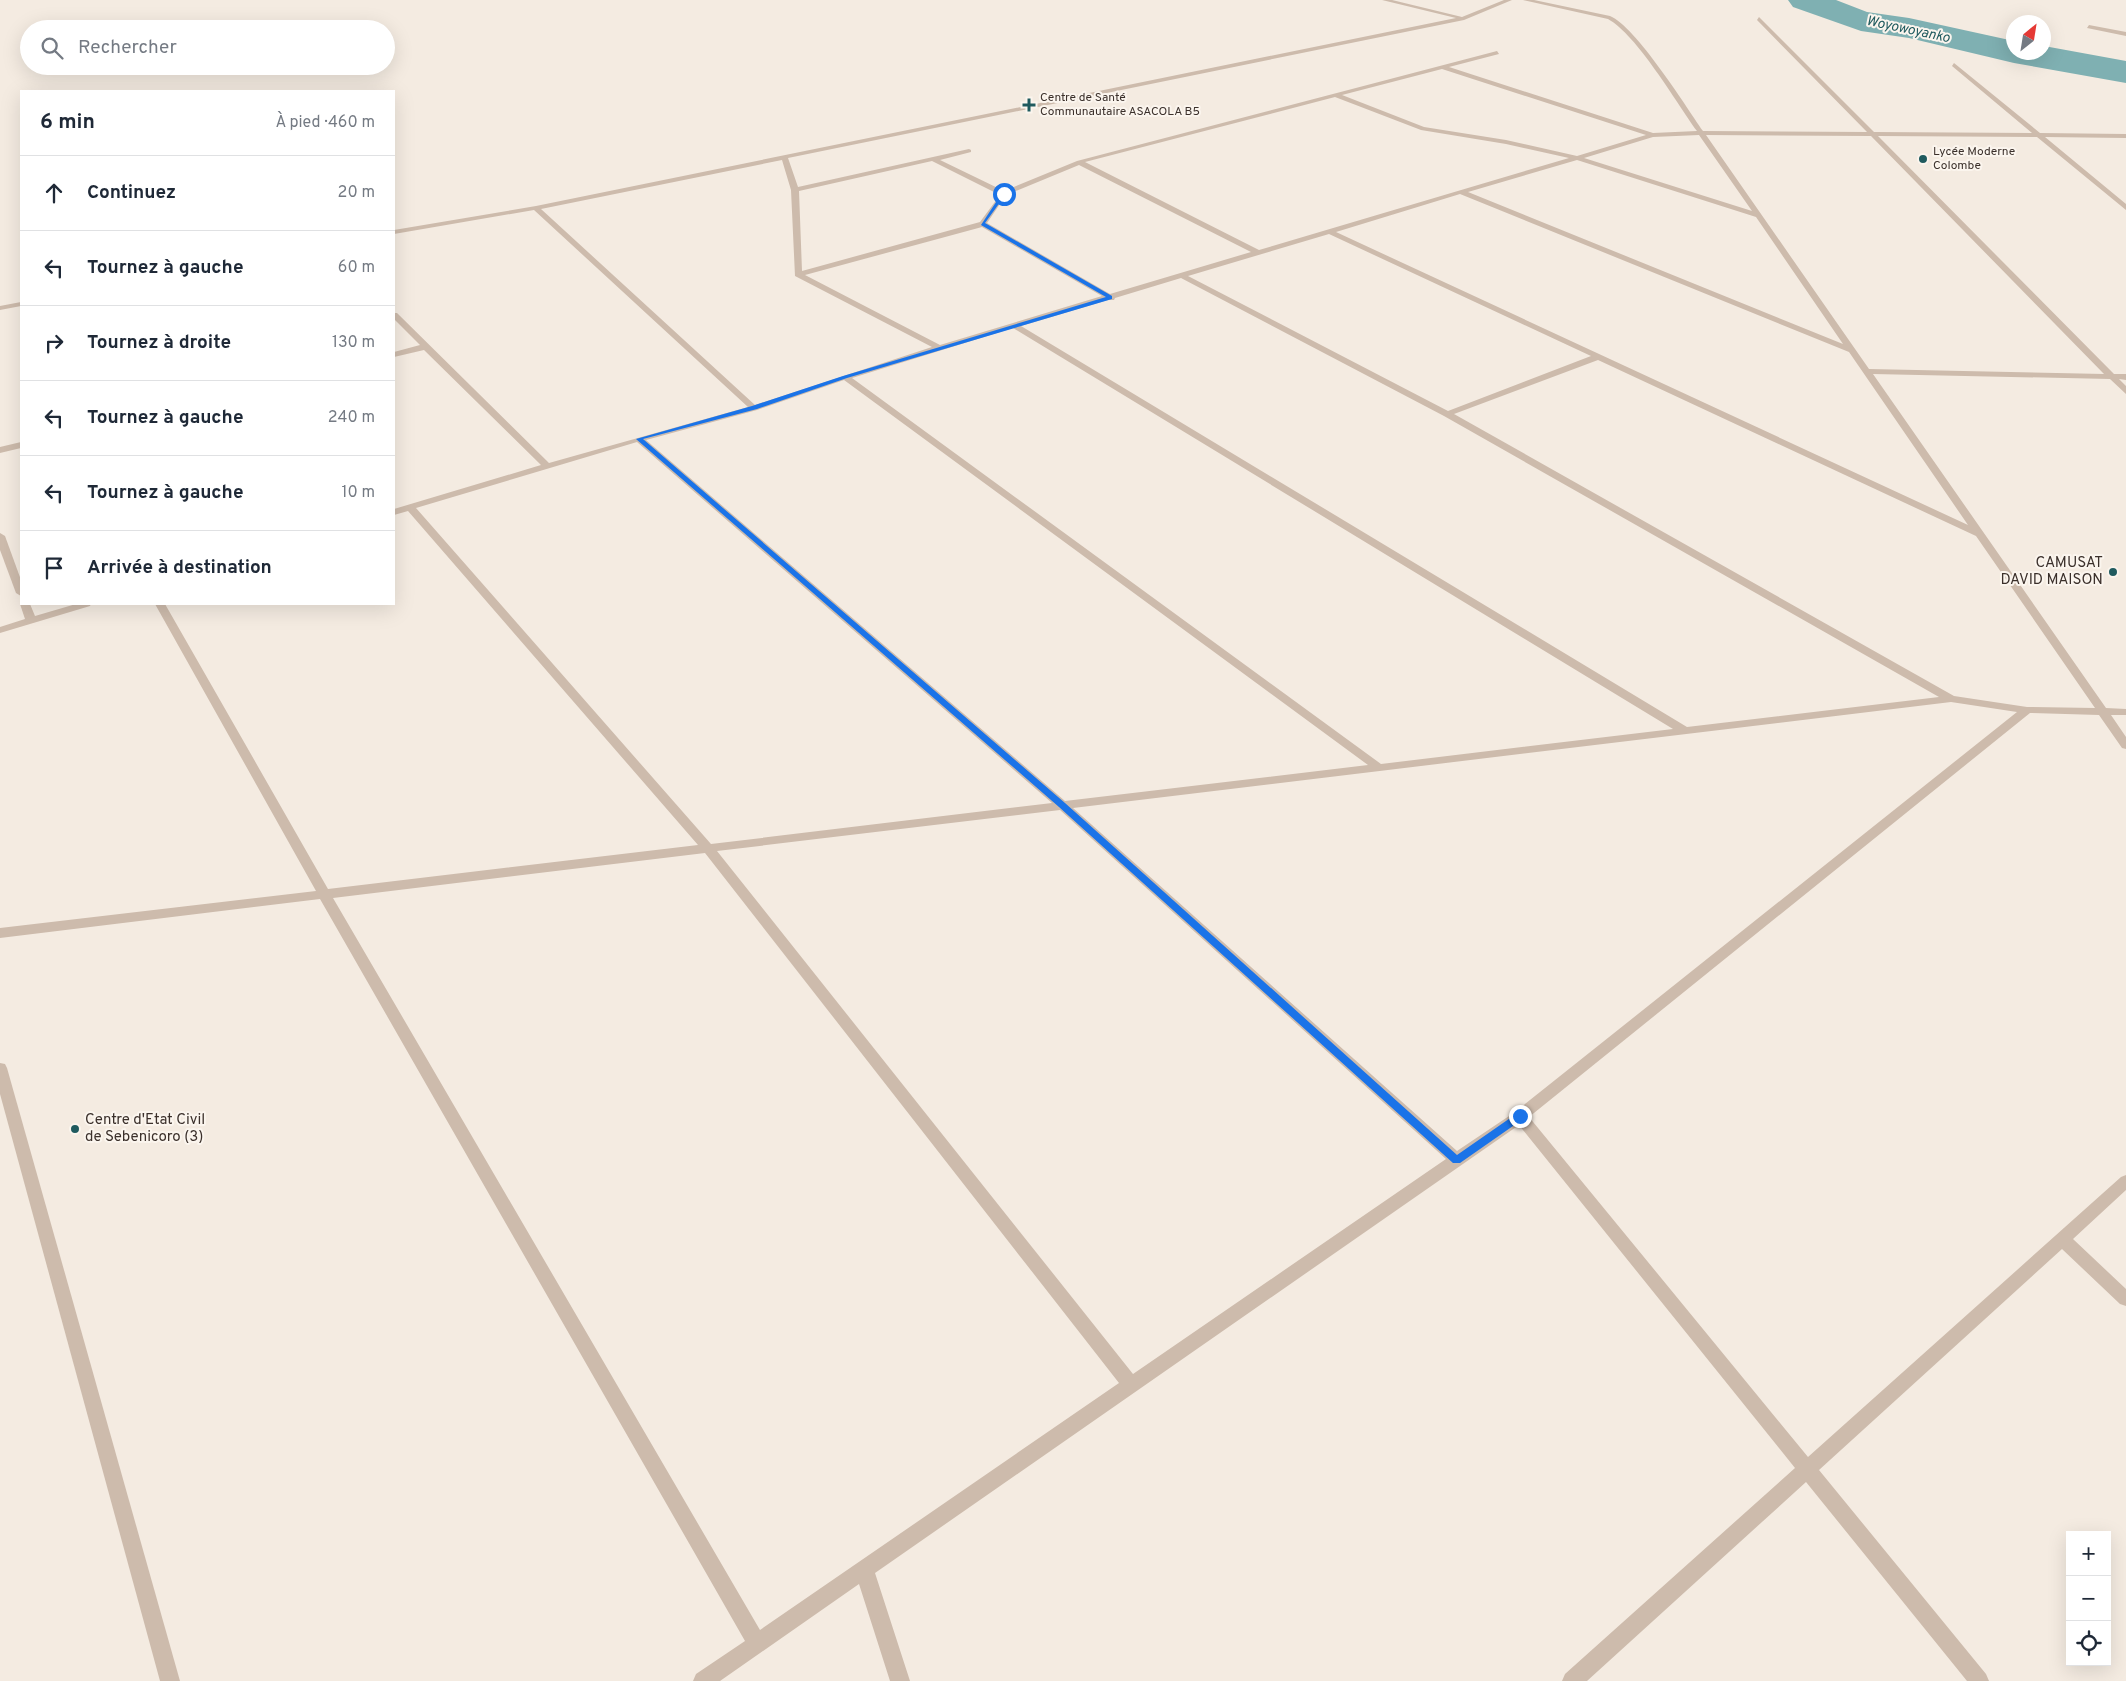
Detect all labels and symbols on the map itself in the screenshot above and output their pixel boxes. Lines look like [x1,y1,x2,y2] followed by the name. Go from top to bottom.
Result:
[1865,13,1952,47] water label: Woyowoyanko
[2006,15,2051,60] north arrow
[1040,90,1200,120] place label: Centre de Santé Communautaire ASACOLA B5
[1022,98,1036,112] marker: Centre de Santé Communautaire ASACOLA B5
[1933,144,2015,174] place label: Lycée Moderne Colombe
[1917,153,1929,165] marker: Lycée Moderne Colombe
[993,183,1016,206] route start
[2001,554,2103,590] place label: CAMUSAT DAVID MAISON
[2107,566,2119,578] marker: CAMUSAT DAVID MAISON
[1509,1105,1532,1128] route end
[85,1111,205,1147] place label: Centre d'Etat Civil de Sebenicoro (3)
[69,1123,81,1135] marker: Centre d'Etat Civil de Sebenicoro (3)

